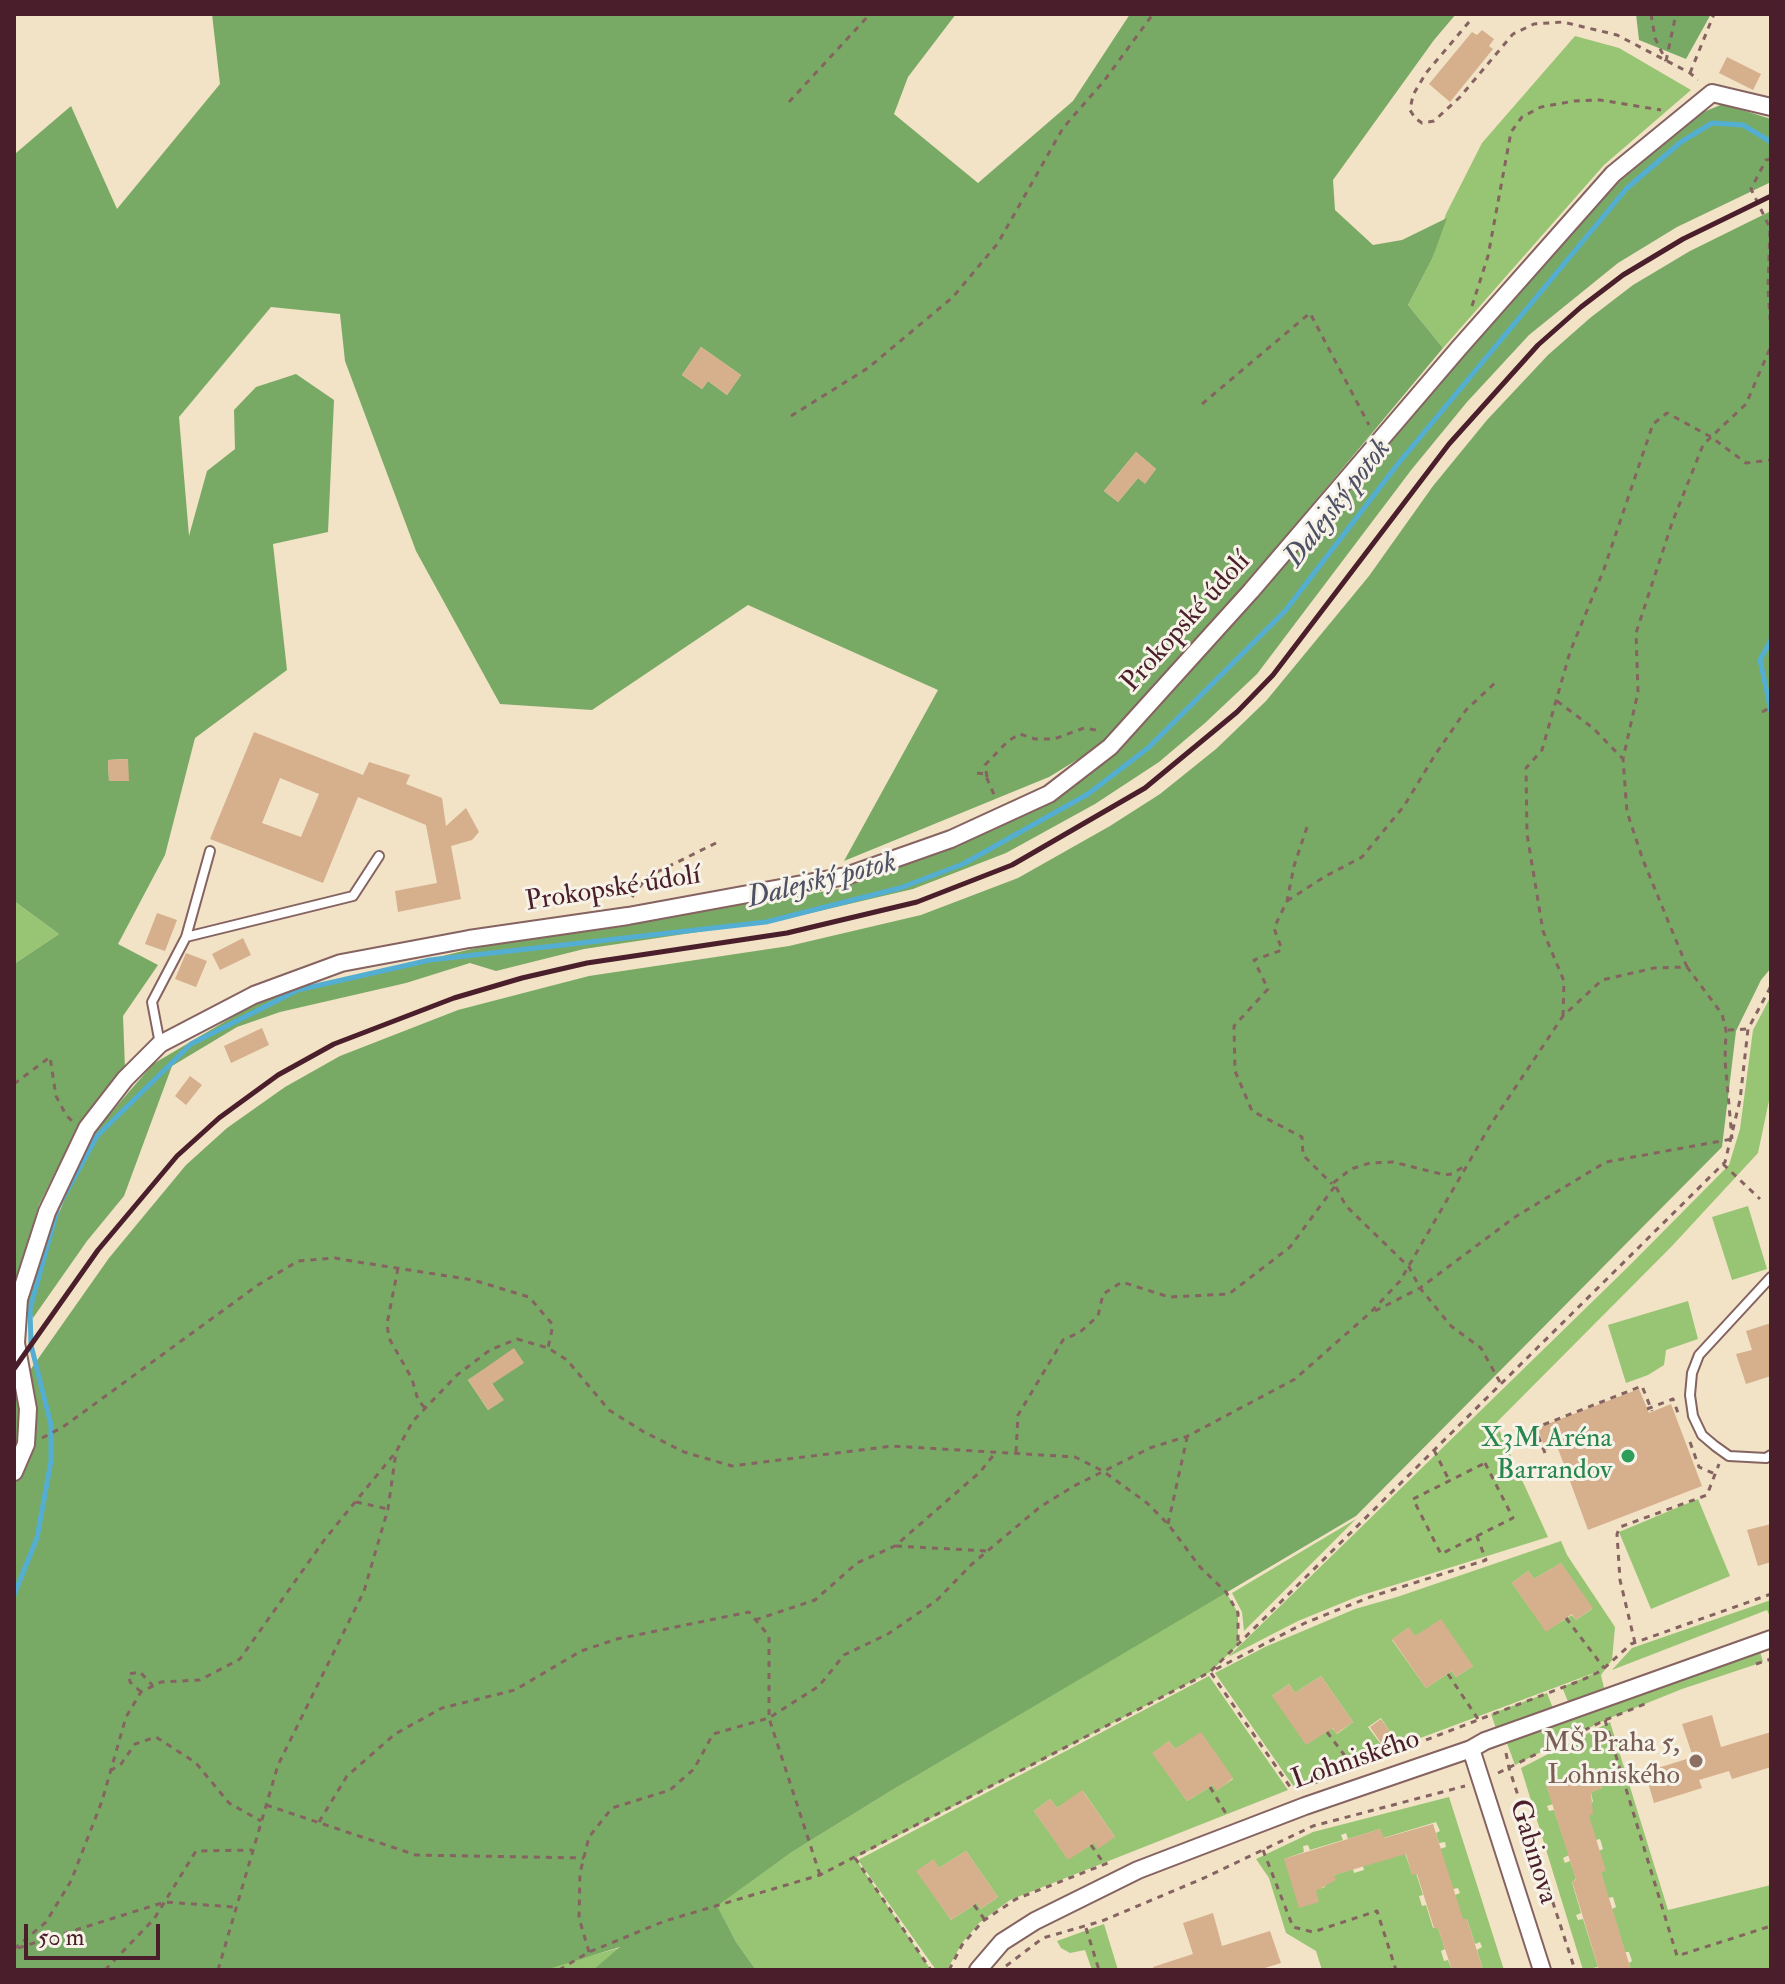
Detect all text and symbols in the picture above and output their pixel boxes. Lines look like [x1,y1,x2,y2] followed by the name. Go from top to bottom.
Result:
[1278,433,1400,575] water label: Dalejský potok
[1115,546,1259,700] street label: Prokopské údolí
[743,846,901,918] water label: Dalejský potok
[523,860,703,920] street label: Prokopské údolí
[1481,1423,1612,1489] place label: X3M Aréna Barrandov
[1619,1447,1637,1465] marker: X3M Aréna Barrandov
[1288,1724,1424,1798] street label: Lohniského
[1543,1728,1680,1794] place label: MŠ Praha 5, Lohniského
[1687,1752,1705,1770] marker: MŠ Praha 5, Lohniského
[1500,1796,1564,1908] street label: Gabinova
[28,1908,164,1958] scale bar
[38,1922,84,1953] text: 50 m

